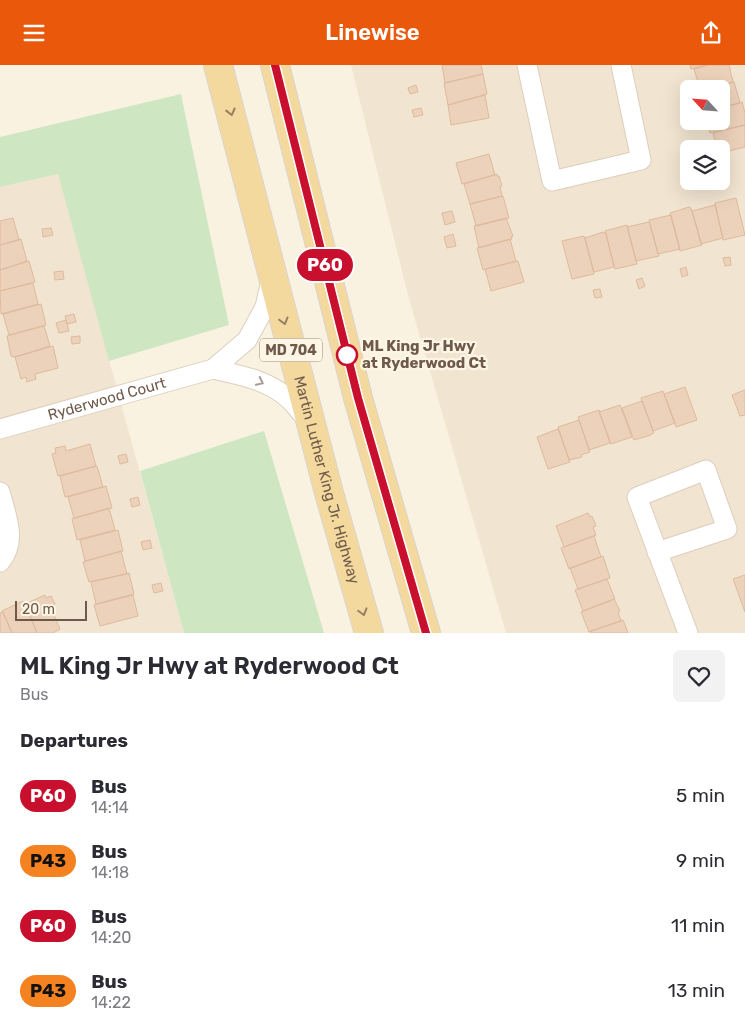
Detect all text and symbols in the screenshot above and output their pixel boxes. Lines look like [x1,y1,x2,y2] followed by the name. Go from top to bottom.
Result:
[20,19,48,47] icon: menu
[325,19,420,46] text: Linewise
[697,19,725,47] icon: share
[680,80,730,130] north arrow
[680,80,730,190] map controls
[225,108,235,116] one-way arrow
[680,140,730,190] button: layers
[296,249,354,281] line badge: P60
[307,254,343,276] text: P60
[278,316,289,325] one-way arrow
[362,337,486,372] place label: ML King Jr Hwy at Ryderwood Ct
[260,339,322,361] road number: MD 704
[336,344,358,366] marker: ML King Jr Hwy at Ryderwood Ct
[46,374,168,424] street label: Ryderwood Court
[290,374,364,586] street label: Martin Luther King Jr. Highway
[255,376,264,387] one-way arrow
[15,598,88,621] scale bar
[22,601,55,618] text: 20 m
[357,608,367,616] one-way arrow
[673,650,725,702] button: heart
[20,652,399,680] text: ML King Jr Hwy at Ryderwood Ct
[20,685,48,704] text: Bus
[20,729,128,752] text: Departures
[91,775,127,798] text: Bus
[676,784,725,807] text: 5 min
[30,785,66,807] text: P60
[91,798,129,817] text: 14:14
[91,840,127,863] text: Bus
[676,849,725,872] text: 9 min
[30,850,66,872] text: P43
[91,863,129,882] text: 14:18
[91,905,127,928] text: Bus
[671,914,725,937] text: 11 min
[30,915,66,937] text: P60
[91,928,132,947] text: 14:20
[91,970,127,993] text: Bus
[668,979,725,1002] text: 13 min
[30,980,66,1002] text: P43
[91,993,131,1012] text: 14:22

